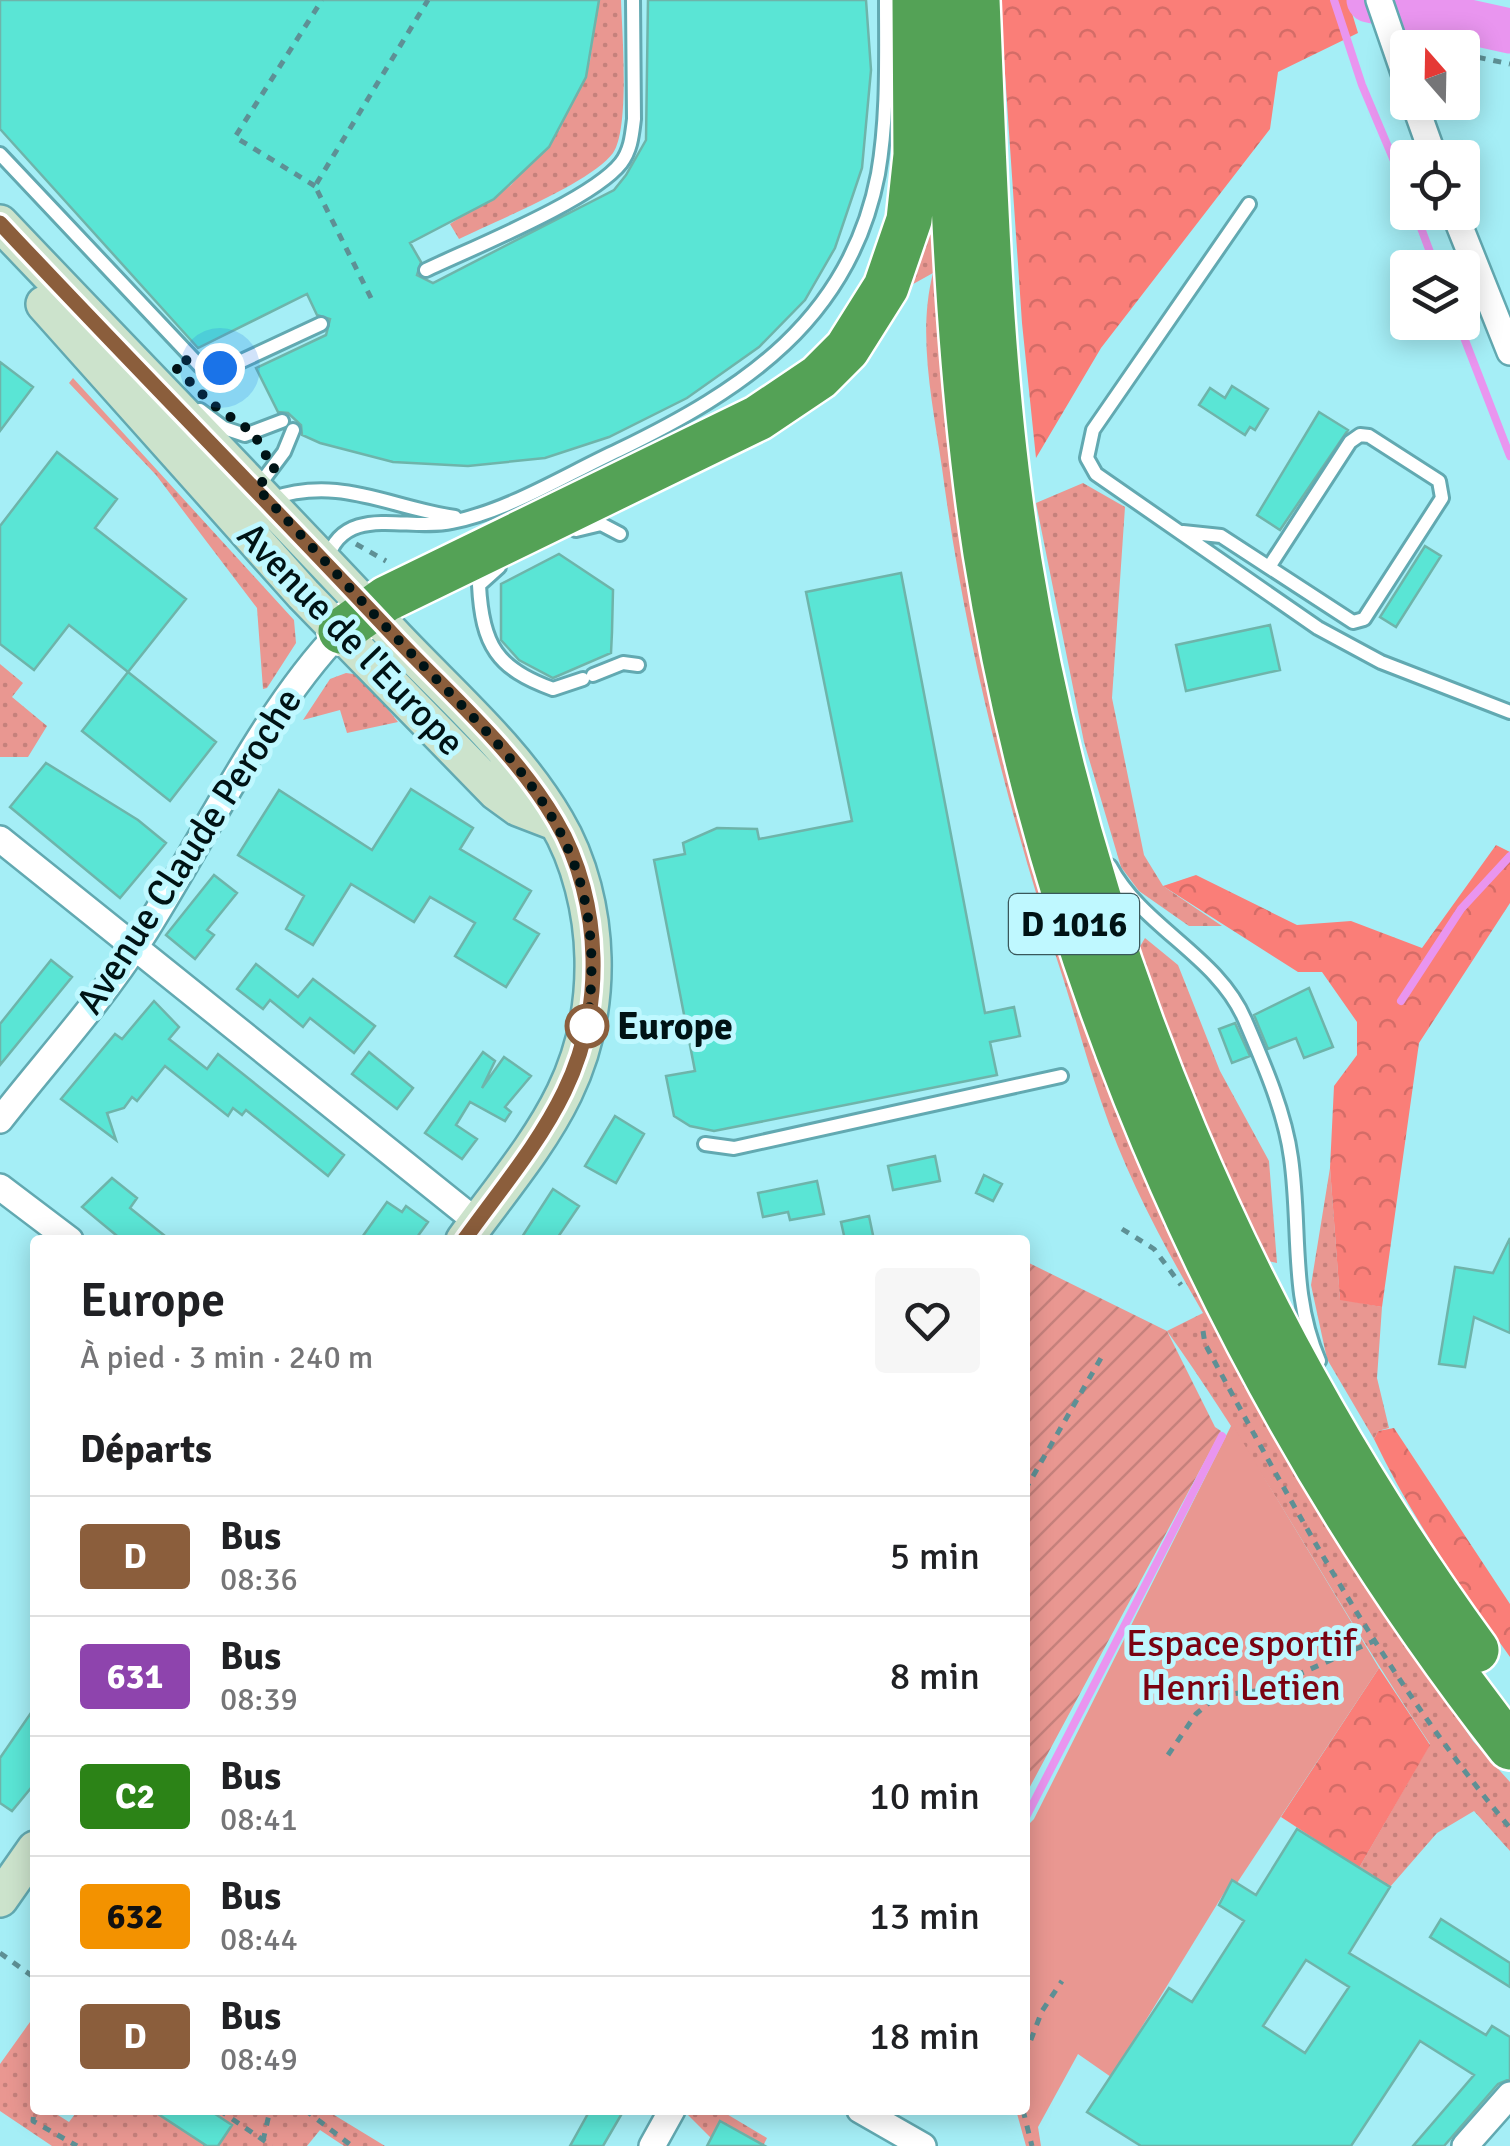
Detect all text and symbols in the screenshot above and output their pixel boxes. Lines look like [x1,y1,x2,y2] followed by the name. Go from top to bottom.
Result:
[1390,30,1480,120] north arrow
[1390,30,1480,340] map controls
[1390,140,1480,230] button: locate
[1390,250,1480,340] button: layers
[195,343,245,393] your location
[228,512,474,766] street label: Avenue de l'Europe
[66,679,312,1023] street label: Avenue Claude Peroche
[1009,894,1139,954] road number: D 1016
[617,1003,733,1050] place label: Europe
[566,1005,608,1047] marker: Europe
[875,1268,980,1373] button: heart
[80,1271,225,1330] text: Europe
[80,1338,373,1377] text: À pied · 3 min · 240 m
[80,1426,212,1473] text: Départs
[220,1513,281,1560] text: Bus
[890,1533,980,1580] text: 5 min
[123,1535,147,1578] text: D
[220,1560,298,1599] text: 08:36
[1126,1620,1358,1711] park label: Espace sportif Henri Letien
[220,1633,281,1680] text: Bus
[890,1653,980,1700] text: 8 min
[107,1655,163,1698] text: 631
[220,1680,298,1719] text: 08:39
[220,1753,281,1800] text: Bus
[869,1773,980,1820] text: 10 min
[115,1775,155,1818] text: C2
[220,1800,298,1839] text: 08:41
[220,1873,281,1920] text: Bus
[869,1893,980,1940] text: 13 min
[107,1895,163,1938] text: 632
[220,1920,298,1959] text: 08:44
[220,1993,281,2040] text: Bus
[869,2013,980,2060] text: 18 min
[123,2015,147,2058] text: D
[220,2040,298,2079] text: 08:49

